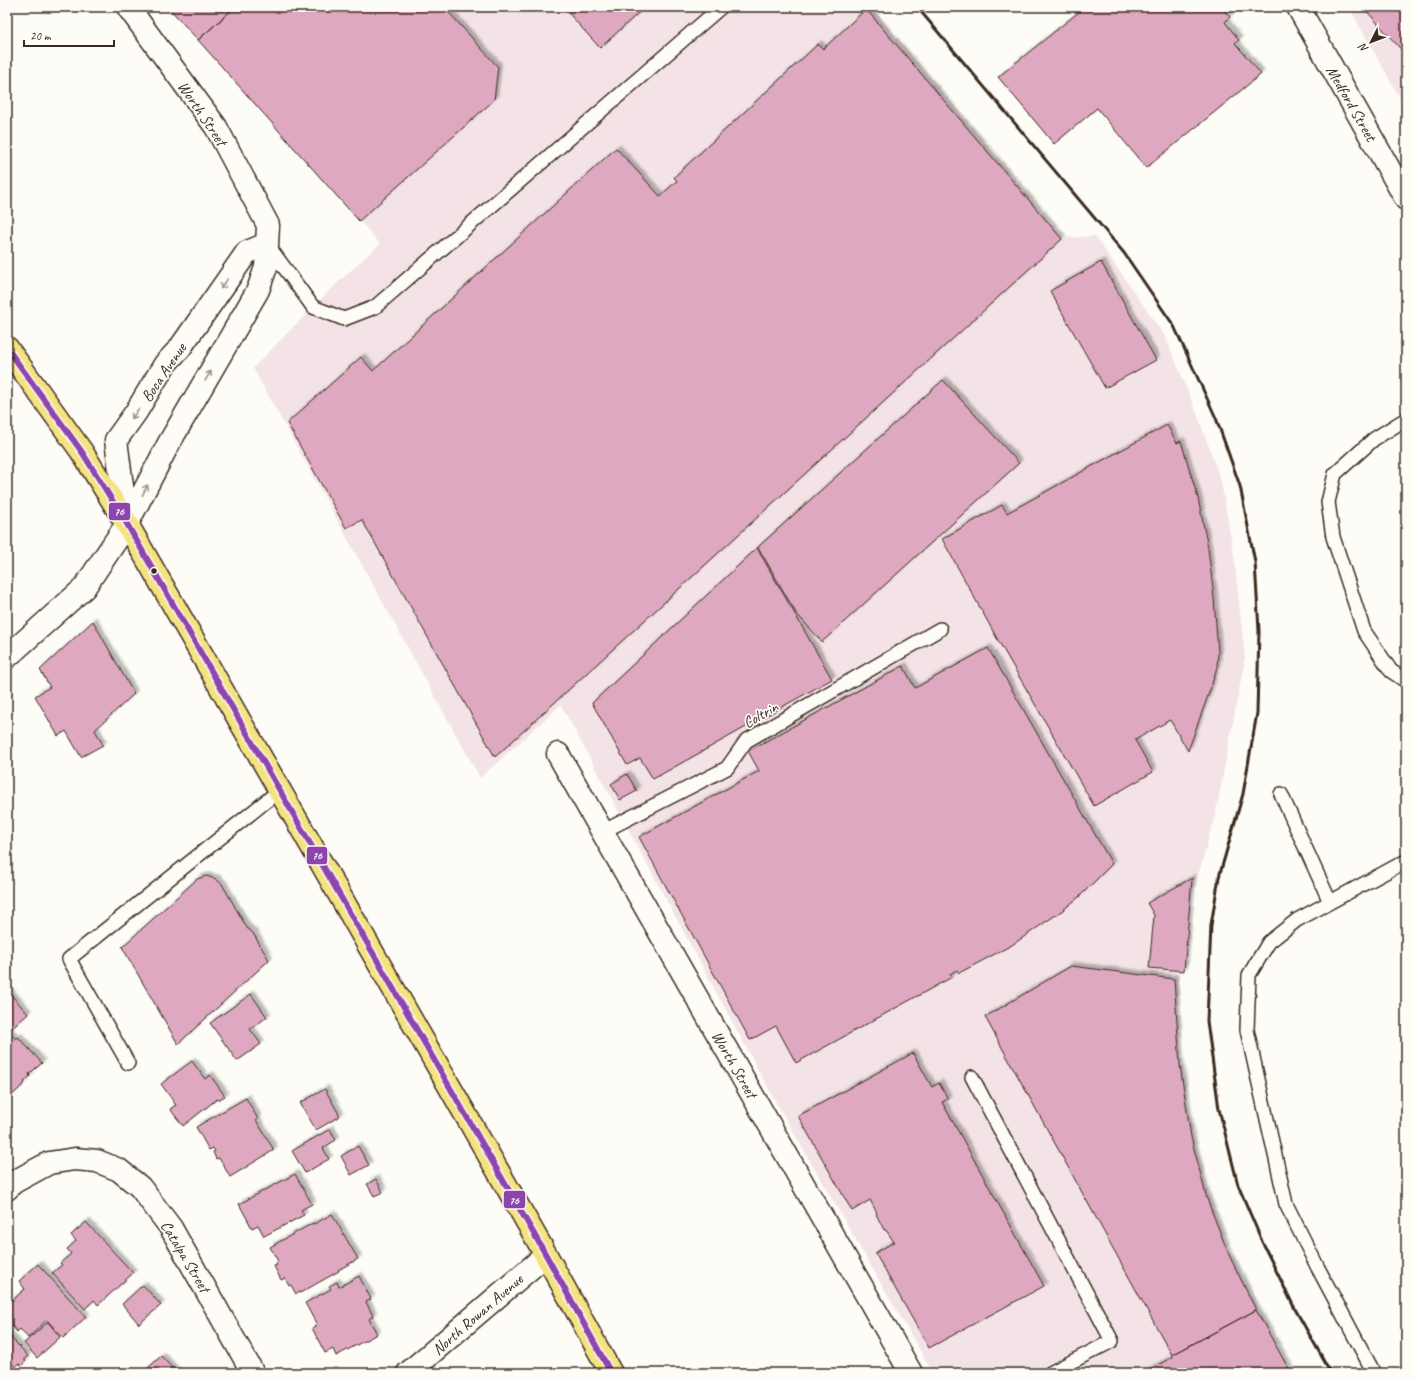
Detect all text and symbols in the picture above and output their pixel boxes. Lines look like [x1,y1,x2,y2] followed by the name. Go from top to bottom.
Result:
[24,22,114,48] scale bar
[1351,22,1391,62] north arrow
[30,28,52,44] text: 20 m
[1355,40,1371,56] text: N
[1322,62,1382,146] street label: Medford Street
[173,77,233,152] street label: Worth Street
[220,279,228,290] one-way arrow
[137,338,192,406] street label: Boca Avenue
[205,370,213,382] one-way arrow
[131,408,139,419] one-way arrow
[142,484,149,496] one-way arrow
[108,502,131,521] line badge: 76
[114,504,125,518] text: 76
[149,566,159,576] unlabelled marker
[739,697,782,733] street label: Coltrin
[306,846,328,865] line badge: 76
[312,848,323,862] text: 76
[707,1028,763,1104] street label: Worth Street
[503,1190,526,1209] line badge: 76
[509,1193,520,1207] text: 76
[156,1217,216,1298] street label: Catalpa Street
[428,1269,529,1360] street label: North Rowan Avenue

